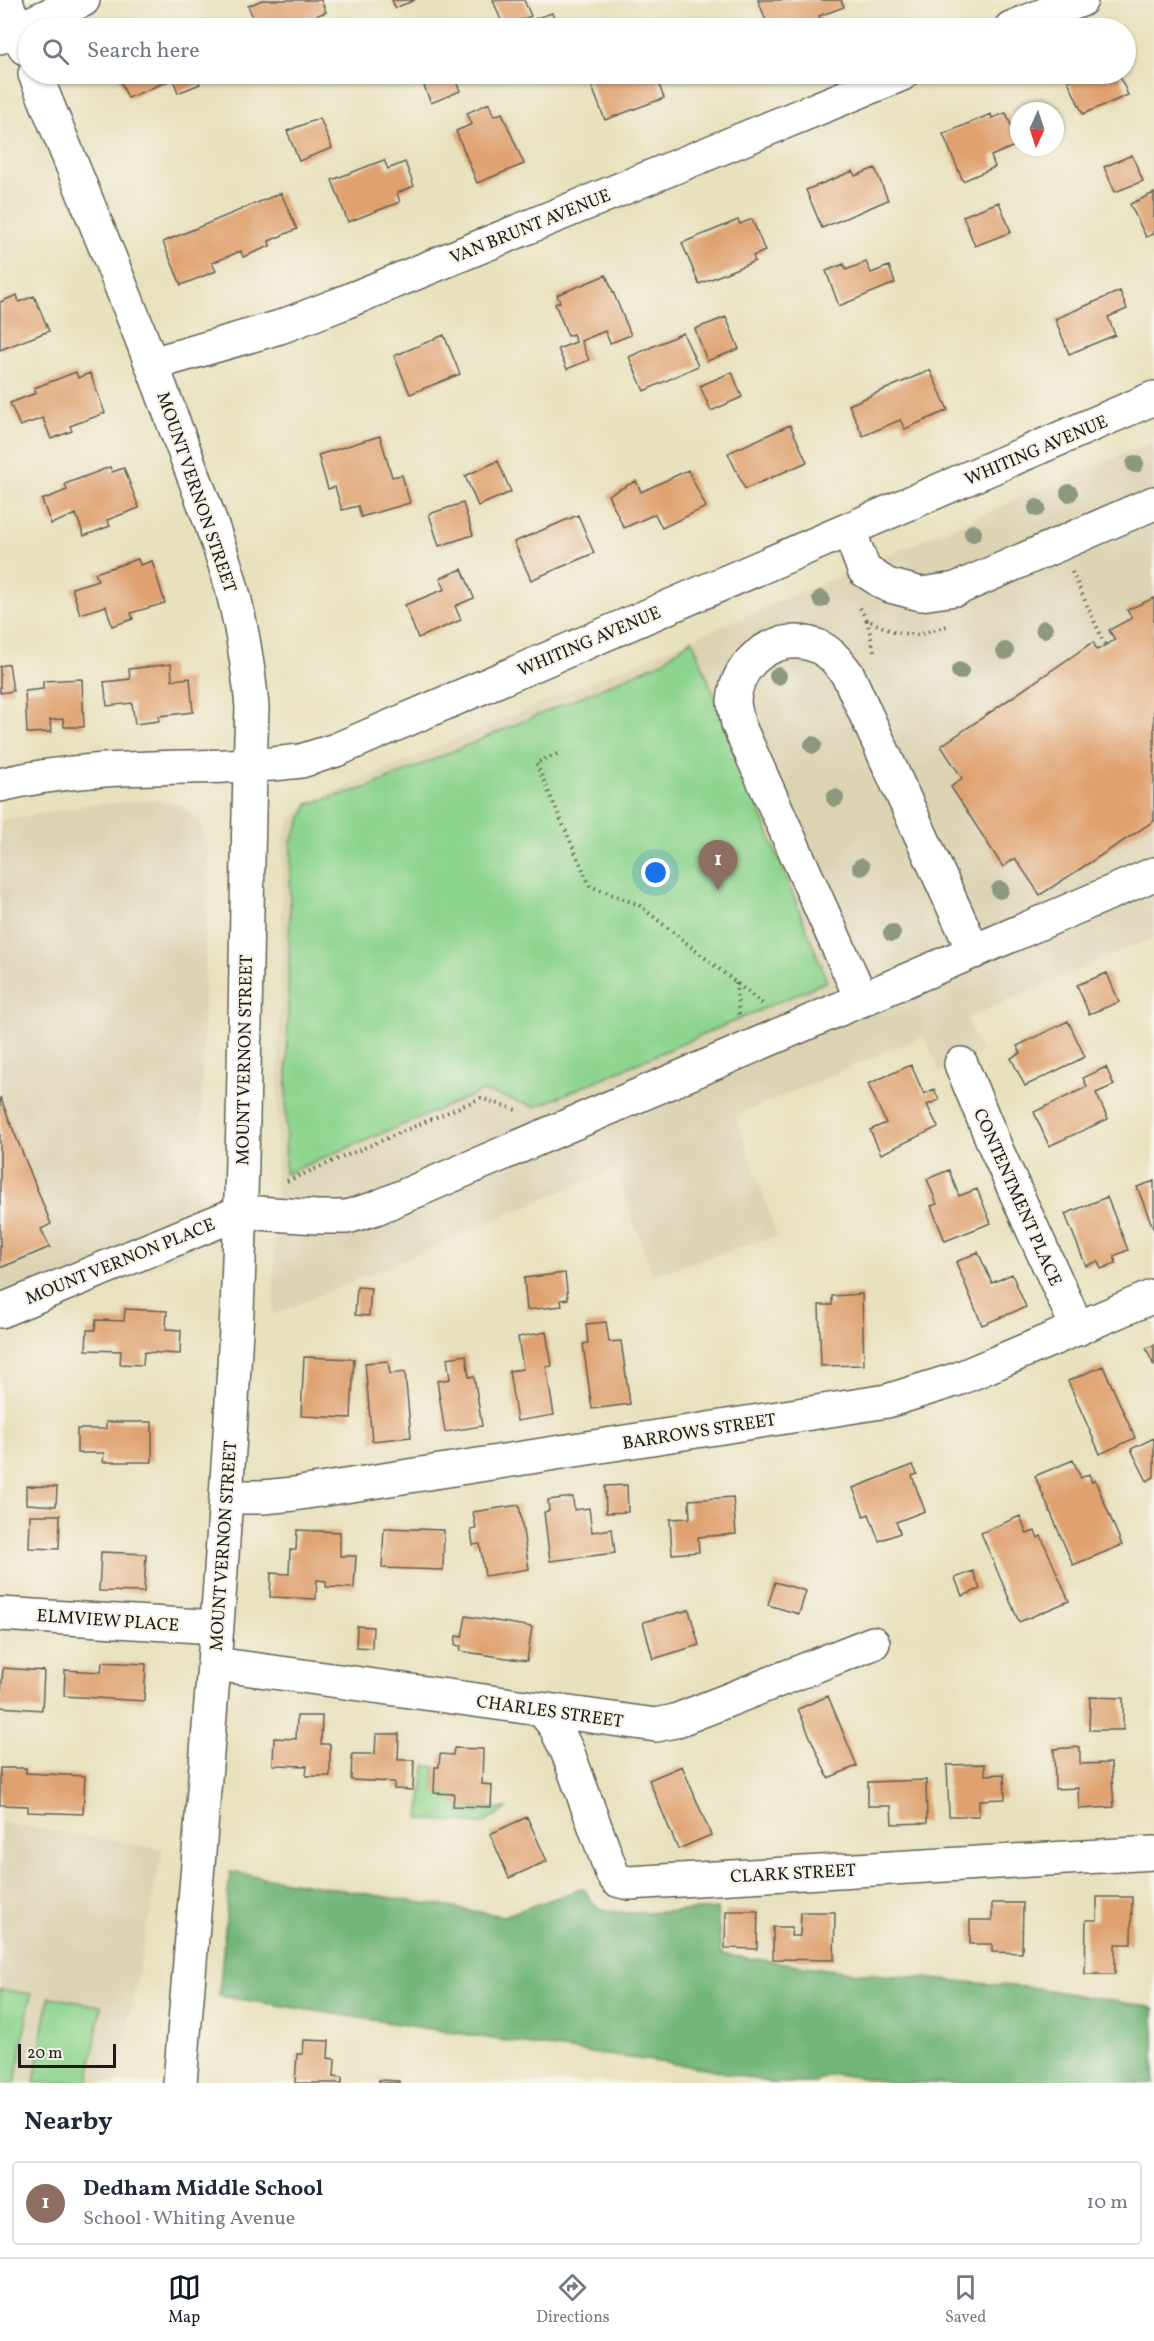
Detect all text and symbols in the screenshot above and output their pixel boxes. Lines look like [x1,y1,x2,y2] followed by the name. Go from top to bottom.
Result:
[18,18,1136,84] search box
[39,35,72,68] icon: search
[87,36,200,67] text: Search here
[1010,102,1064,156] north arrow
[446,184,615,271] street label: VAN BRUNT AVENUE
[149,389,242,597] street label: MOUNT VERNON STREET
[961,410,1112,493] street label: WHITING AVENUE
[514,601,665,684] street label: WHITING AVENUE
[698,840,738,890] pin: 1
[641,858,670,887] your location
[231,954,260,1166] street label: MOUNT VERNON STREET
[966,1105,1067,1291] street label: CONTENTMENT PLACE
[22,1213,219,1312] street label: MOUNT VERNON PLACE
[620,1408,778,1457] street label: BARROWS STREET
[205,1440,244,1652] street label: MOUNT VERNON STREET
[36,1604,180,1639] street label: ELMVIEW PLACE
[475,1690,625,1735] street label: CHARLES STREET
[729,1859,857,1890] street label: CLARK STREET
[18,2041,116,2068] scale bar
[27,2043,62,2065] text: 20 m
[24,2104,113,2140] text: Nearby
[83,2174,323,2205] text: Dedham Middle School
[41,2189,50,2217] text: 1
[1087,2189,1128,2217] text: 10 m
[83,2205,295,2233] text: School · Whiting Avenue
[168,2271,201,2329] tab: Map
[536,2271,610,2329] tab: Directions
[945,2271,986,2329] tab: Saved

